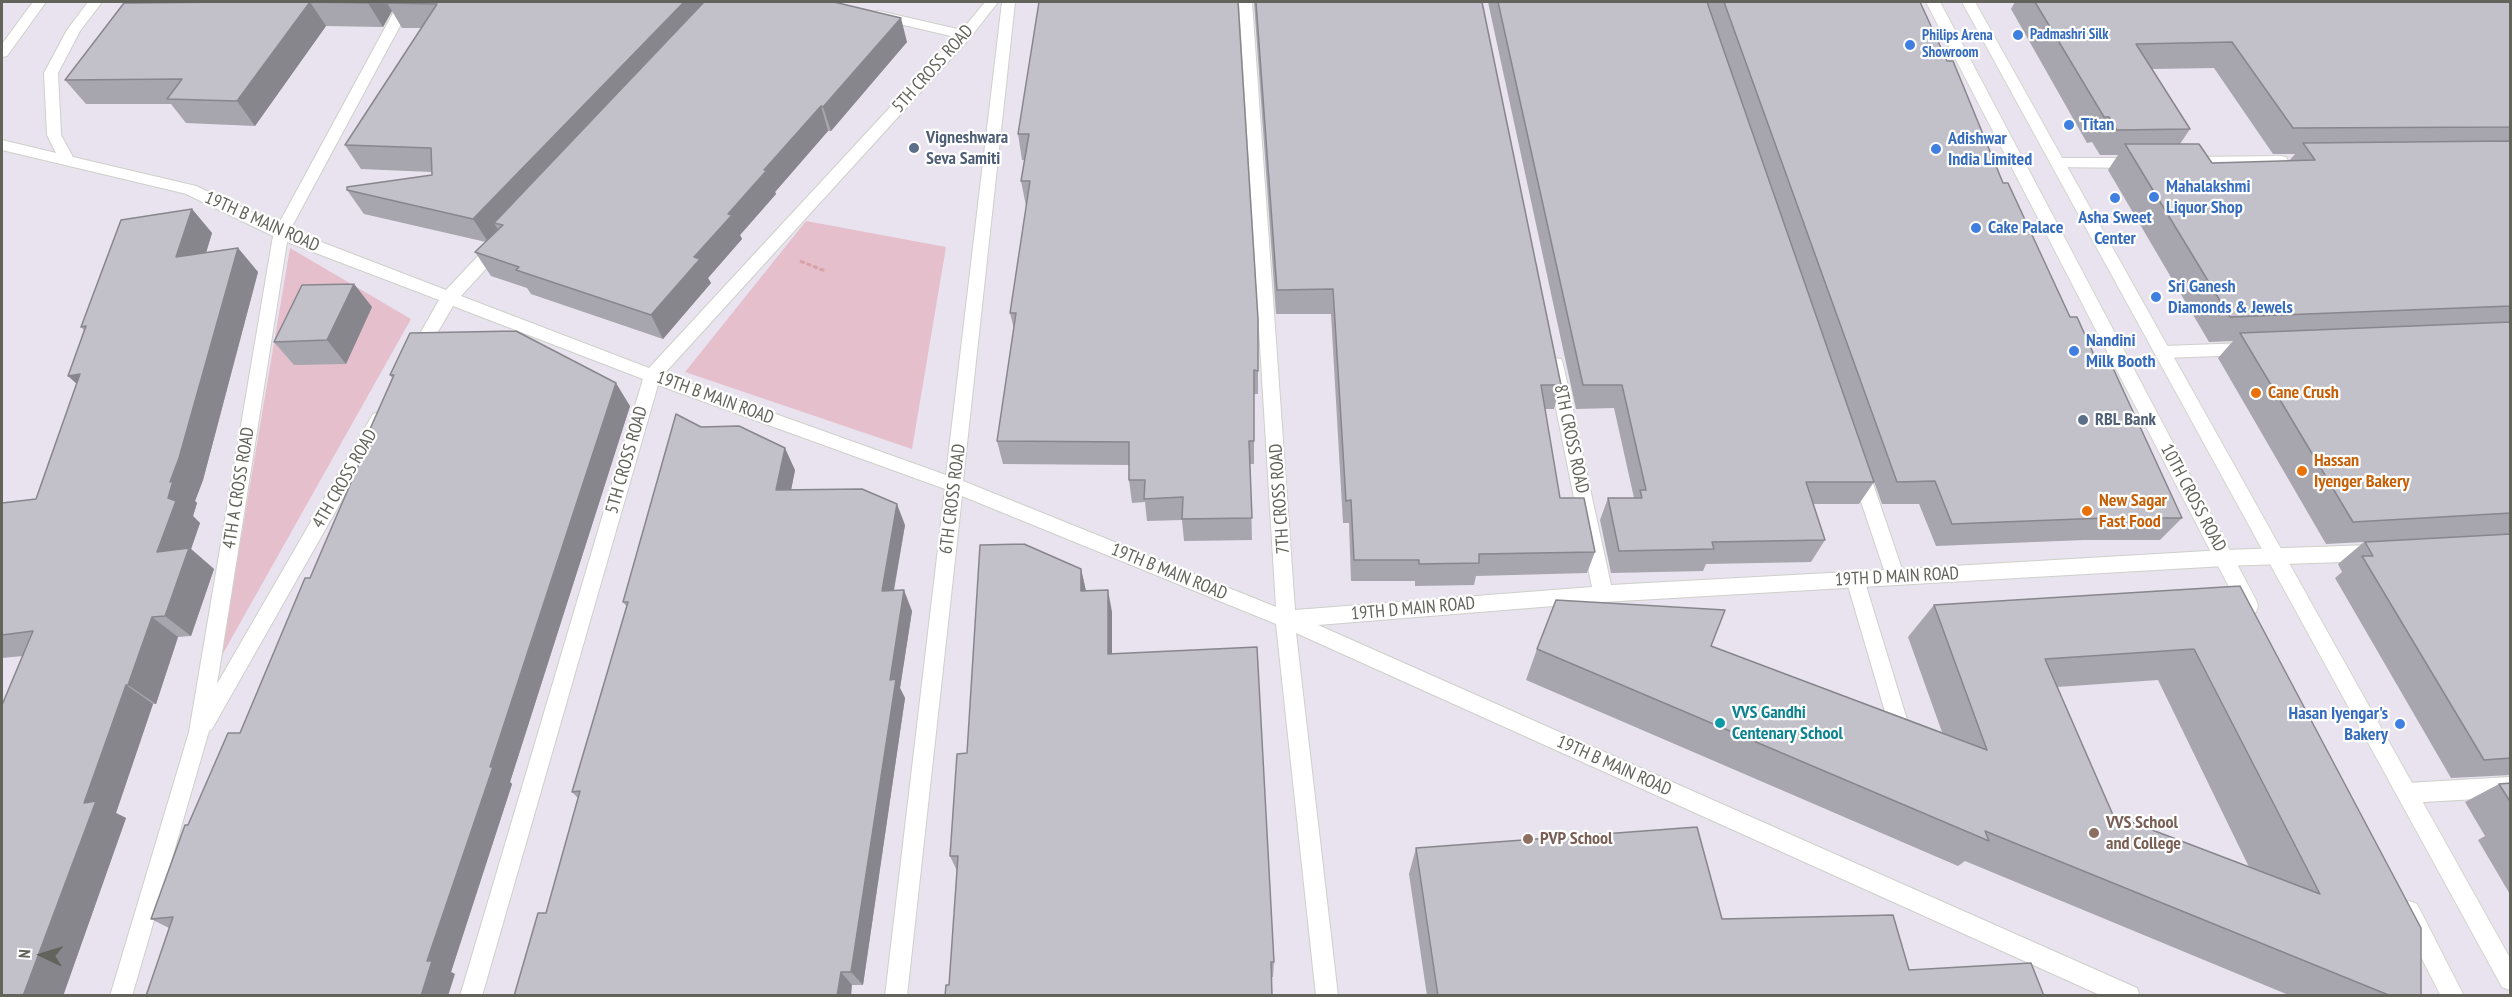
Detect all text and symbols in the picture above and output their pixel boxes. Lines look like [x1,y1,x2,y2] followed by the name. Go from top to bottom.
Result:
[888,21,978,117] street label: 5TH CROSS ROAD
[2030,26,2108,44] place label: Padmashri Silk
[1922,27,1993,62] place label: Philips Arena Showroom
[2011,28,2025,42] marker: Padmashri Silk
[1903,38,1917,52] marker: Philips Arena Showroom
[2081,114,2114,136] place label: Titan
[2062,118,2076,132] marker: Titan
[926,127,1008,170] place label: Vigneshwara Seva Samiti
[1948,128,2032,170] place label: Adishwar India Limited
[907,141,921,155] marker: Vigneshwara Seva Samiti
[1929,142,1943,156] marker: Adishwar India Limited
[2166,176,2250,219] place label: Mahalakshmi Liquor Shop
[201,187,323,257] street label: 19TH B MAIN ROAD
[2147,190,2161,204] marker: Mahalakshmi Liquor Shop
[2108,191,2122,205] marker: Asha Sweet Center
[2078,207,2152,250] place label: Asha Sweet Center
[1988,217,2063,239] place label: Cake Palace
[1969,221,1983,235] marker: Cake Palace
[2168,276,2293,318] place label: Sri Ganesh Diamonds & Jewels
[2149,290,2163,304] marker: Sri Ganesh Diamonds & Jewels
[2086,330,2156,372] place label: Nandini Milk Booth
[2067,344,2081,358] marker: Nandini Milk Booth
[653,367,777,429] street label: 19TH B MAIN ROAD
[2268,382,2339,404] place label: Cane Crush
[1549,383,1593,495] street label: 8TH CROSS ROAD
[2249,386,2263,400] marker: Cane Crush
[601,404,653,516] street label: 5TH CROSS ROAD
[2095,409,2156,431] place label: RBL Bank
[2076,413,2090,427] marker: RBL Bank
[219,426,259,550] street label: 4TH A CROSS ROAD
[308,426,382,532] street label: 4TH CROSS ROAD
[2156,440,2230,556] street label: 10TH CROSS ROAD
[936,443,970,555] street label: 6TH CROSS ROAD
[1265,443,1295,555] street label: 7TH CROSS ROAD
[2314,450,2409,492] place label: Hassan Iyenger Bakery
[2295,464,2309,478] marker: Hassan Iyenger Bakery
[2099,490,2167,532] place label: New Sagar Fast Food
[2080,504,2094,518] marker: New Sagar Fast Food
[1108,539,1230,605] street label: 19TH B MAIN ROAD
[1834,563,1960,591] street label: 19TH D MAIN ROAD
[1350,593,1476,625] street label: 19TH D MAIN ROAD
[1732,702,1843,744] place label: VVS Gandhi Centenary School
[2289,703,2388,746] place label: Hasan Iyengar's Bakery
[1713,716,1727,730] marker: VVS Gandhi Centenary School
[2393,717,2407,731] marker: Hasan Iyengar's Bakery
[1553,731,1675,801] street label: 19TH B MAIN ROAD
[2106,812,2181,854] place label: VVS School and College
[2087,826,2101,840] marker: VVS School and College
[1540,828,1612,850] place label: PVP School
[1521,832,1535,846] marker: PVP School
[12,925,72,985] north arrow
[14,949,34,959] text: N

